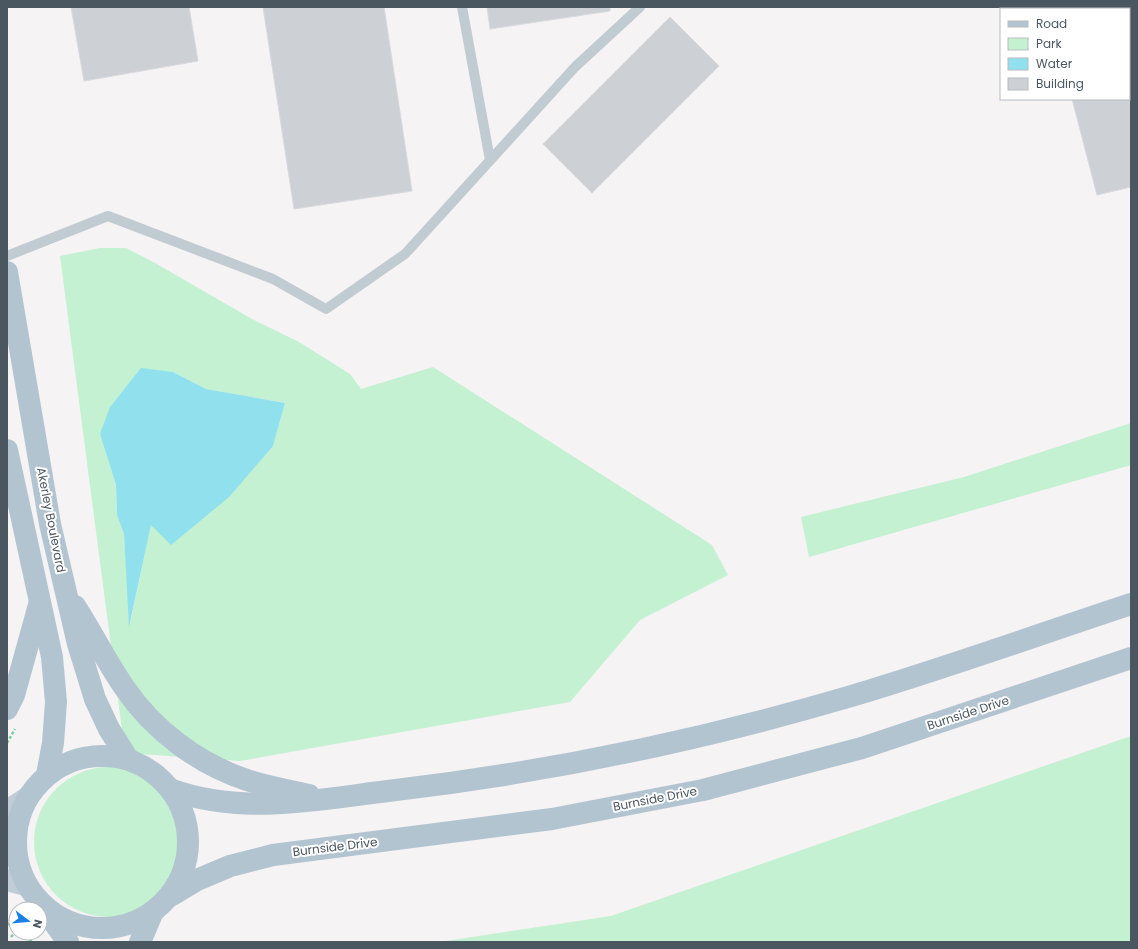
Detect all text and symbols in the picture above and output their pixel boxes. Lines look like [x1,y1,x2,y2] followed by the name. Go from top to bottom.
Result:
[1000,8,1130,100] legend
[1036,15,1067,32] text: Road
[1036,35,1063,52] text: Park
[1036,55,1073,72] text: Water
[1036,75,1084,92] text: Building
[33,466,70,574] street label: Akerley Boulevard
[925,691,1011,734] street label: Burnside Drive
[611,782,698,815] street label: Burnside Drive
[292,833,378,860] street label: Burnside Drive
[8,901,48,941] north arrow
[29,918,46,930] text: N

